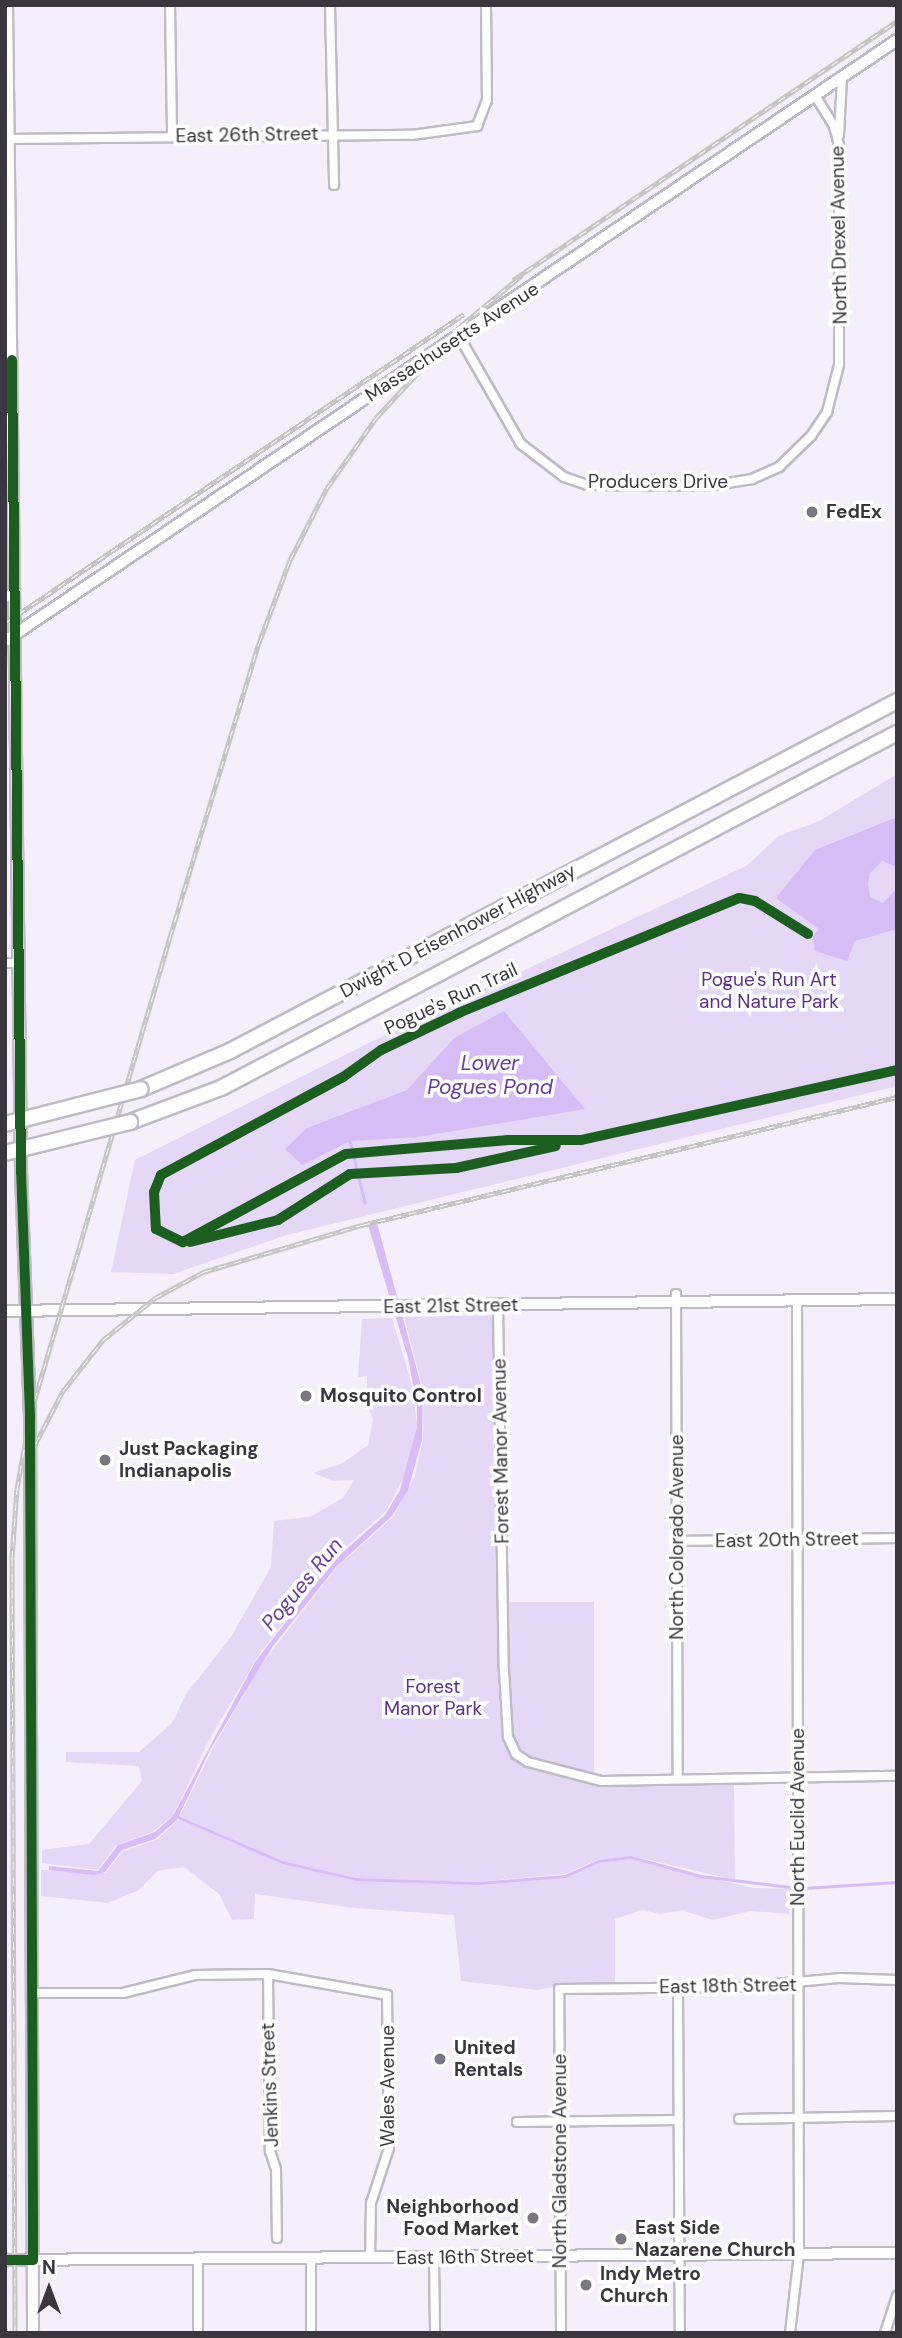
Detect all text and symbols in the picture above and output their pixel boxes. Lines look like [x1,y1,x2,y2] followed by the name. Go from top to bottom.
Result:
[175,122,319,148] street label: East 26th Street
[826,146,852,324] street label: North Drexel Avenue
[361,277,543,407] street label: Massachusetts Avenue
[588,471,728,493] street label: Producers Drive
[826,501,882,523] place label: FedEx
[804,504,820,520] marker: FedEx
[336,859,580,1003] street label: Dwight D Eisenhower Highway
[381,958,521,1040] street label: Pogue's Run Trail
[699,969,839,1013] park label: Pogue's Run Art and Nature Park
[427,1050,553,1100] water label: Lower Pogues Pond
[383,1293,519,1319] street label: East 21st Street
[488,1358,514,1544] street label: Forest Manor Avenue
[320,1385,482,1407] place label: Mosquito Control
[298,1388,314,1404] marker: Mosquito Control
[666,1434,688,1640] street label: North Colorado Avenue
[119,1438,259,1482] place label: Just Packaging Indianapolis
[97,1452,113,1468] marker: Just Packaging Indianapolis
[715,1527,859,1553] street label: East 20th Street
[256,1533,348,1635] water label: Pogues Run
[384,1676,482,1720] park label: Forest Manor Park
[787,1728,809,1906] street label: North Euclid Avenue
[659,1973,797,1999] street label: East 18th Street
[256,2022,284,2148] street label: Jenkins Street
[377,2025,399,2147] street label: Wales Avenue
[454,2037,523,2081] place label: United Rentals
[432,2051,448,2067] marker: United Rentals
[549,2054,571,2268] street label: North Gladstone Avenue
[386,2196,519,2240] place label: Neighborhood Food Market
[525,2210,541,2226] marker: Neighborhood Food Market
[635,2217,795,2261] place label: East Side Nazarene Church
[613,2231,629,2247] marker: East Side Nazarene Church
[396,2244,534,2270] street label: East 16th Street
[14,2254,84,2324] north arrow
[42,2255,56,2280] text: N
[600,2263,701,2307] place label: Indy Metro Church
[578,2277,594,2293] marker: Indy Metro Church

